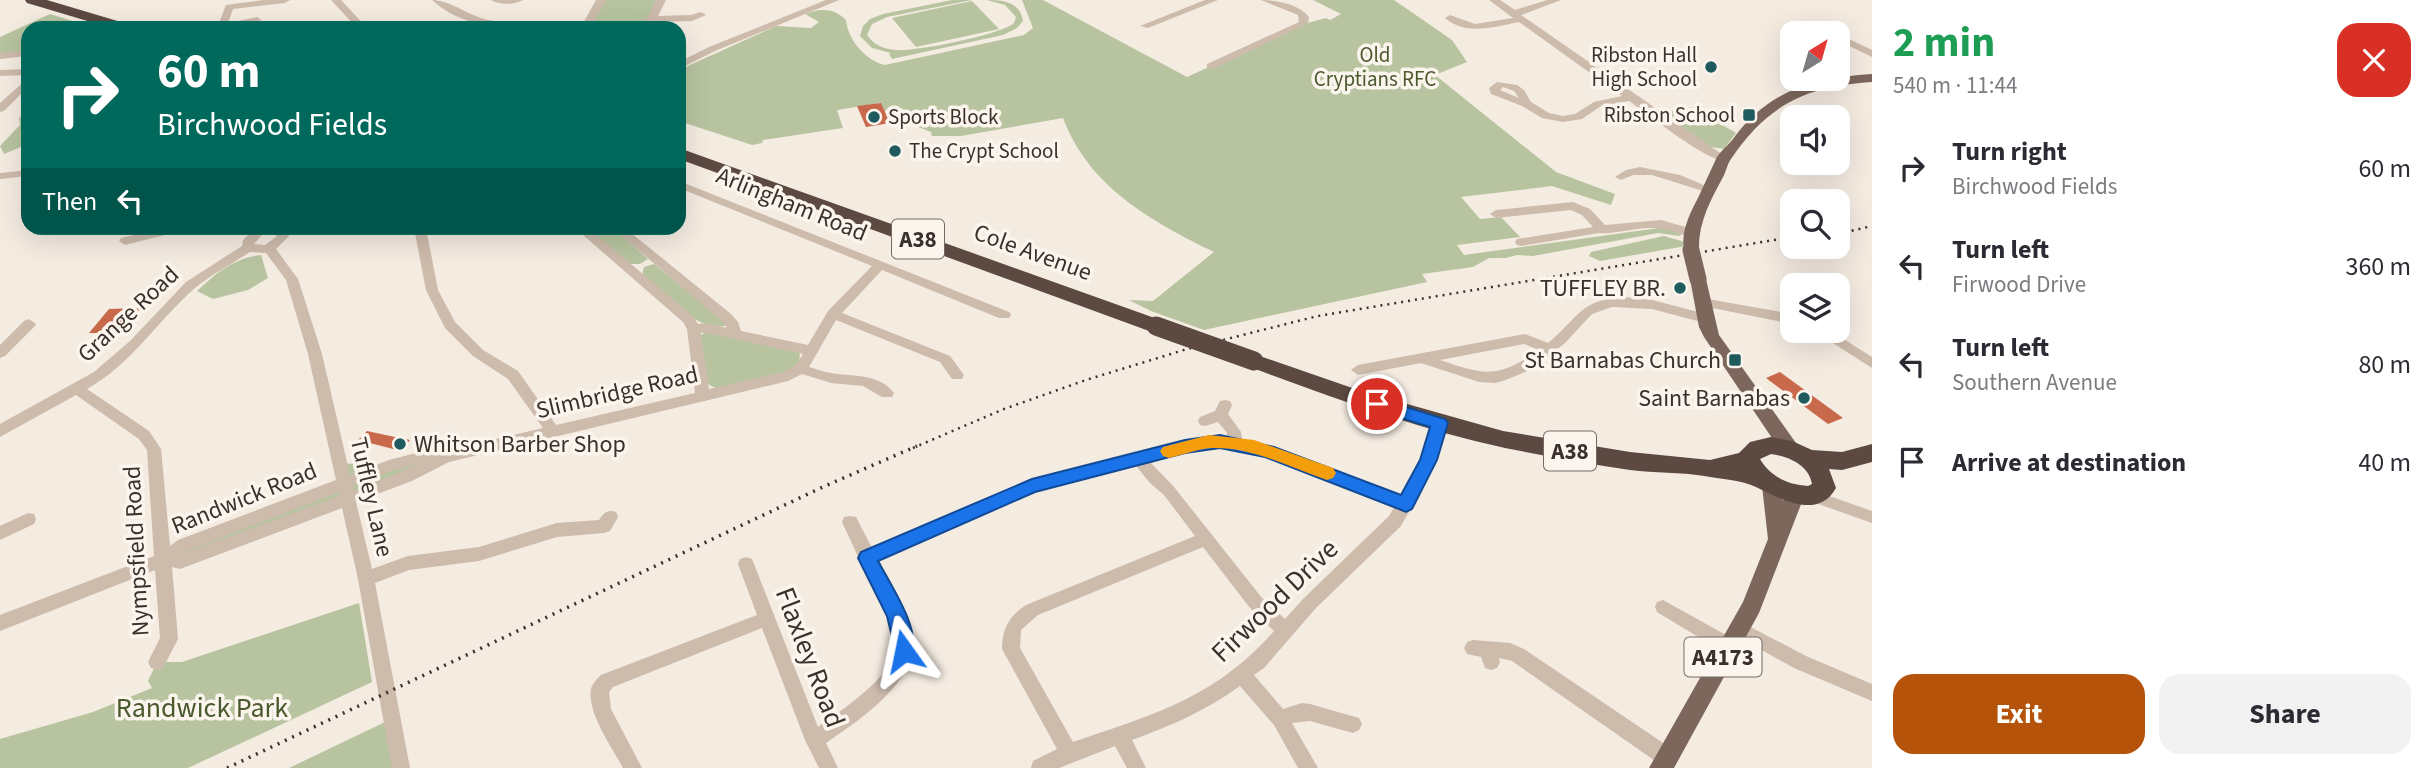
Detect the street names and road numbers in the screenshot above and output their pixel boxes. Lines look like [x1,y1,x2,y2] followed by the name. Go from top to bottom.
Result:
[711,158,873,251] street label: Arlingham Road
[969,215,1097,290] street label: Cole Avenue
[892,220,944,258] road number: A38
[70,258,187,371] street label: Grange Road
[533,357,702,428] street label: Slimbridge Road
[1544,432,1596,471] road number: A38
[341,434,402,560] street label: Tuffley Lane
[166,453,322,544] street label: Randwick Road
[115,465,158,637] street label: Nympsfield Road
[1202,530,1347,672] street label: Firwood Drive
[765,581,855,733] street label: Flaxley Road
[1684,638,1762,677] road number: A4173

